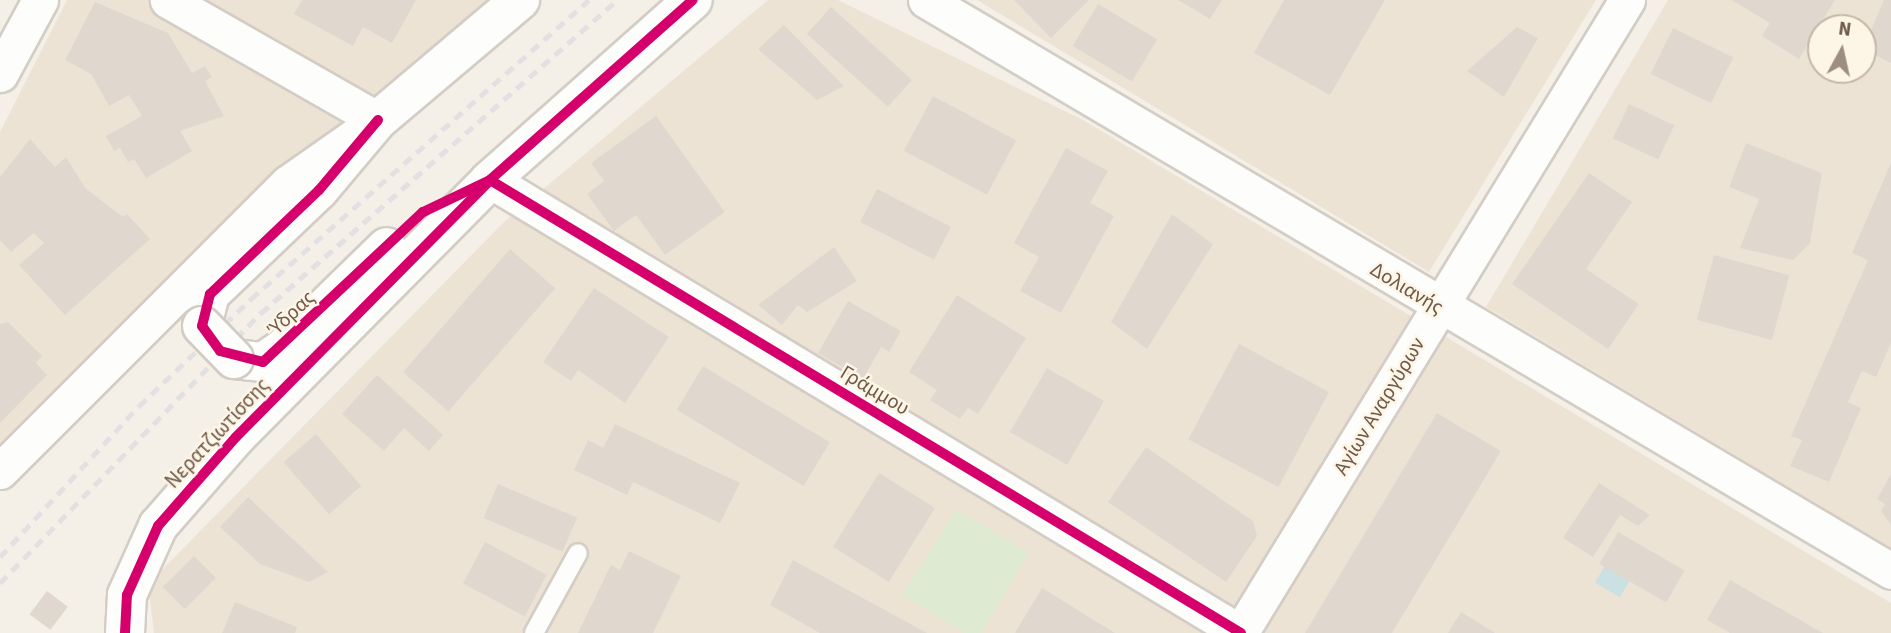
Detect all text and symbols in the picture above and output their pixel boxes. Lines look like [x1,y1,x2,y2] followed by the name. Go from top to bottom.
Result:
[1807,14,1877,84] north arrow
[1837,15,1853,44] text: N
[1366,256,1448,320] street label: Δολιανής
[262,285,320,341] street label: Ύδρας
[1328,333,1430,479] street label: Αγίων Αναργύρων
[836,360,914,420] street label: Γράμμου
[159,373,275,493] street label: Νερατζιωτίσσης

